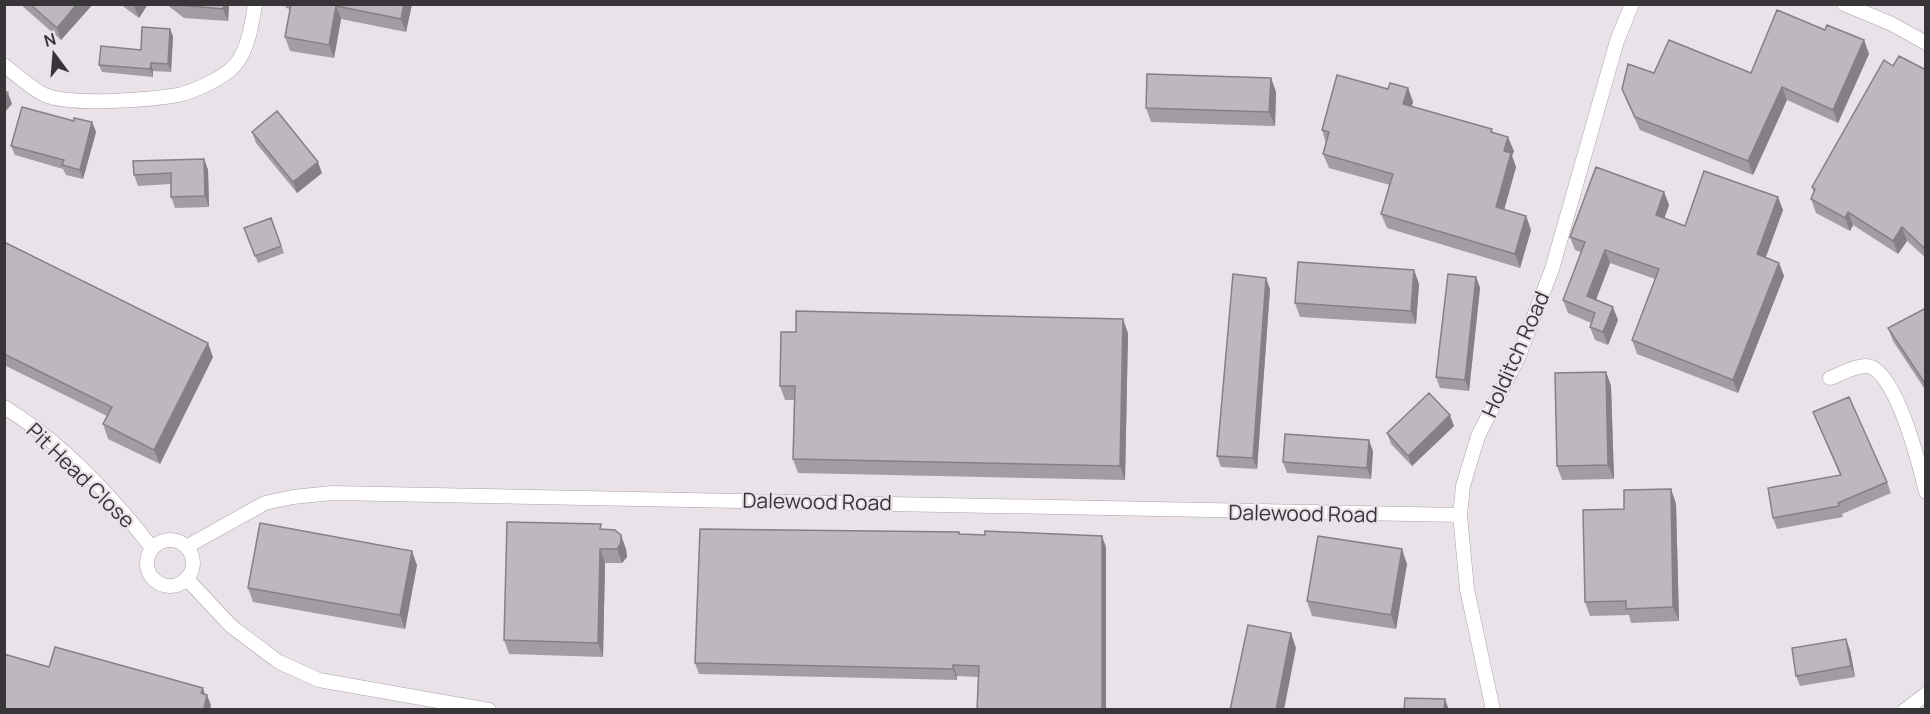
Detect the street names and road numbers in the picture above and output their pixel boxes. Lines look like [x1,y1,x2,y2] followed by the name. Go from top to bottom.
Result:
[1475,287,1555,421] street label: Holditch Road
[21,416,141,534] street label: Pit Head Close
[742,486,892,516] street label: Dalewood Road
[1228,498,1378,528] street label: Dalewood Road

